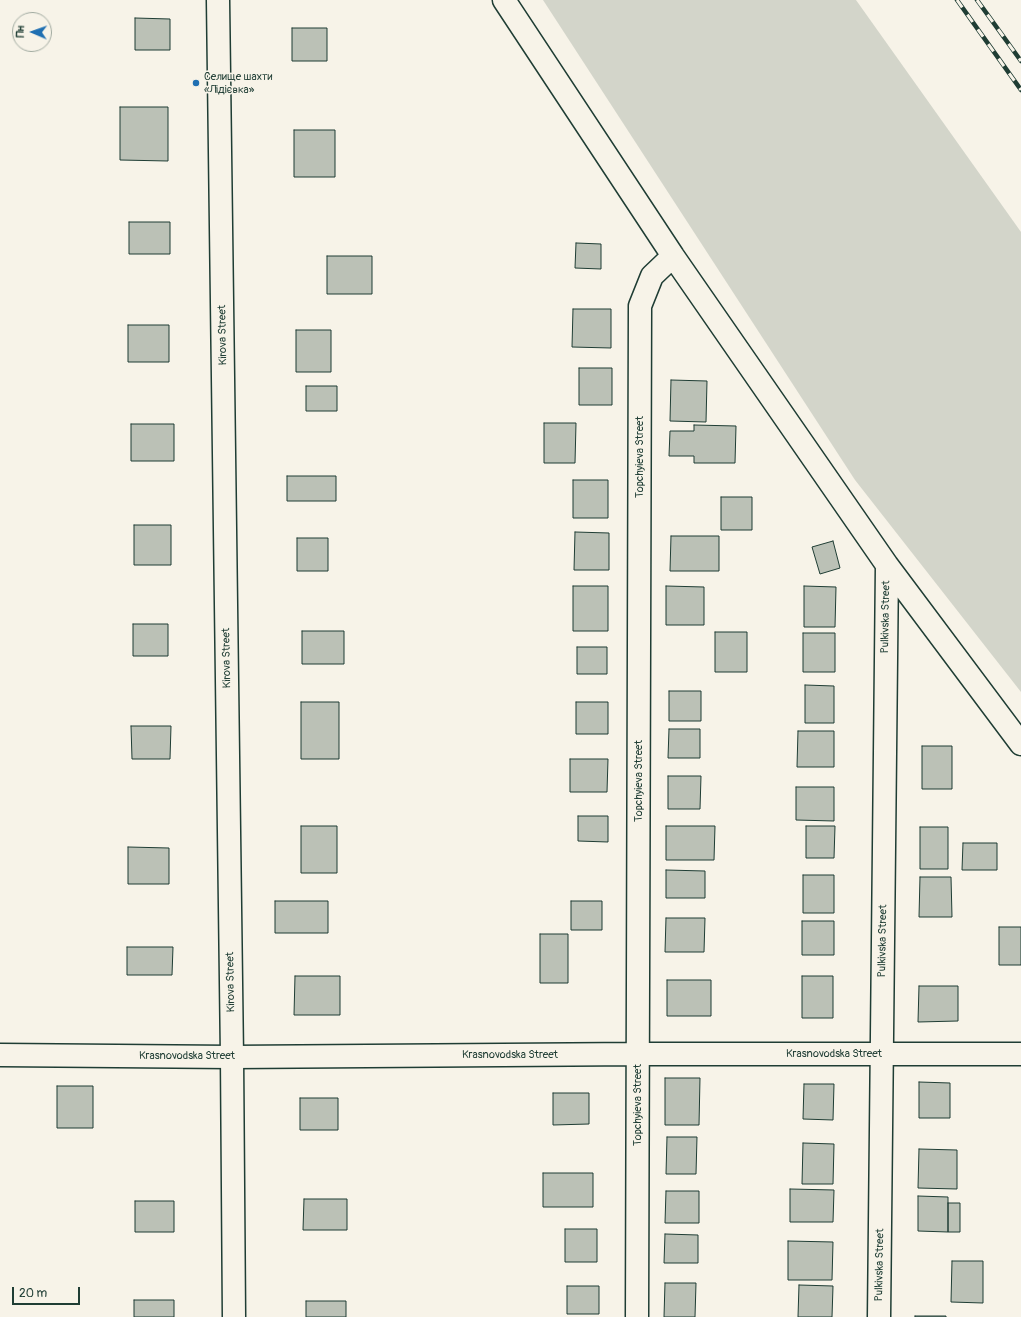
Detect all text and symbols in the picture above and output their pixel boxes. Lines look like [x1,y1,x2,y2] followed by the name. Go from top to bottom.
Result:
[12,12,52,52] north arrow
[14,25,27,38] text: Пн
[204,70,272,96] place label: Селище шахти «Лідієвка»
[191,78,201,88] marker: Селище шахти «Лідієвка»
[216,305,230,365] street label: Kirova Street
[633,416,647,498] street label: Topchyieva Street
[879,580,893,654] street label: Pulkivska Street
[220,628,234,688] street label: Kirova Street
[632,740,646,822] street label: Topchyieva Street
[876,904,890,978] street label: Pulkivska Street
[224,952,238,1012] street label: Kirova Street
[786,1047,882,1061] street label: Krasnovodska Street
[462,1048,558,1062] street label: Krasnovodska Street
[139,1049,235,1063] street label: Krasnovodska Street
[631,1064,645,1146] street label: Topchyieva Street
[873,1228,887,1302] street label: Pulkivska Street
[14,1279,82,1305] scale bar
[19,1286,47,1301] text: 20 m

